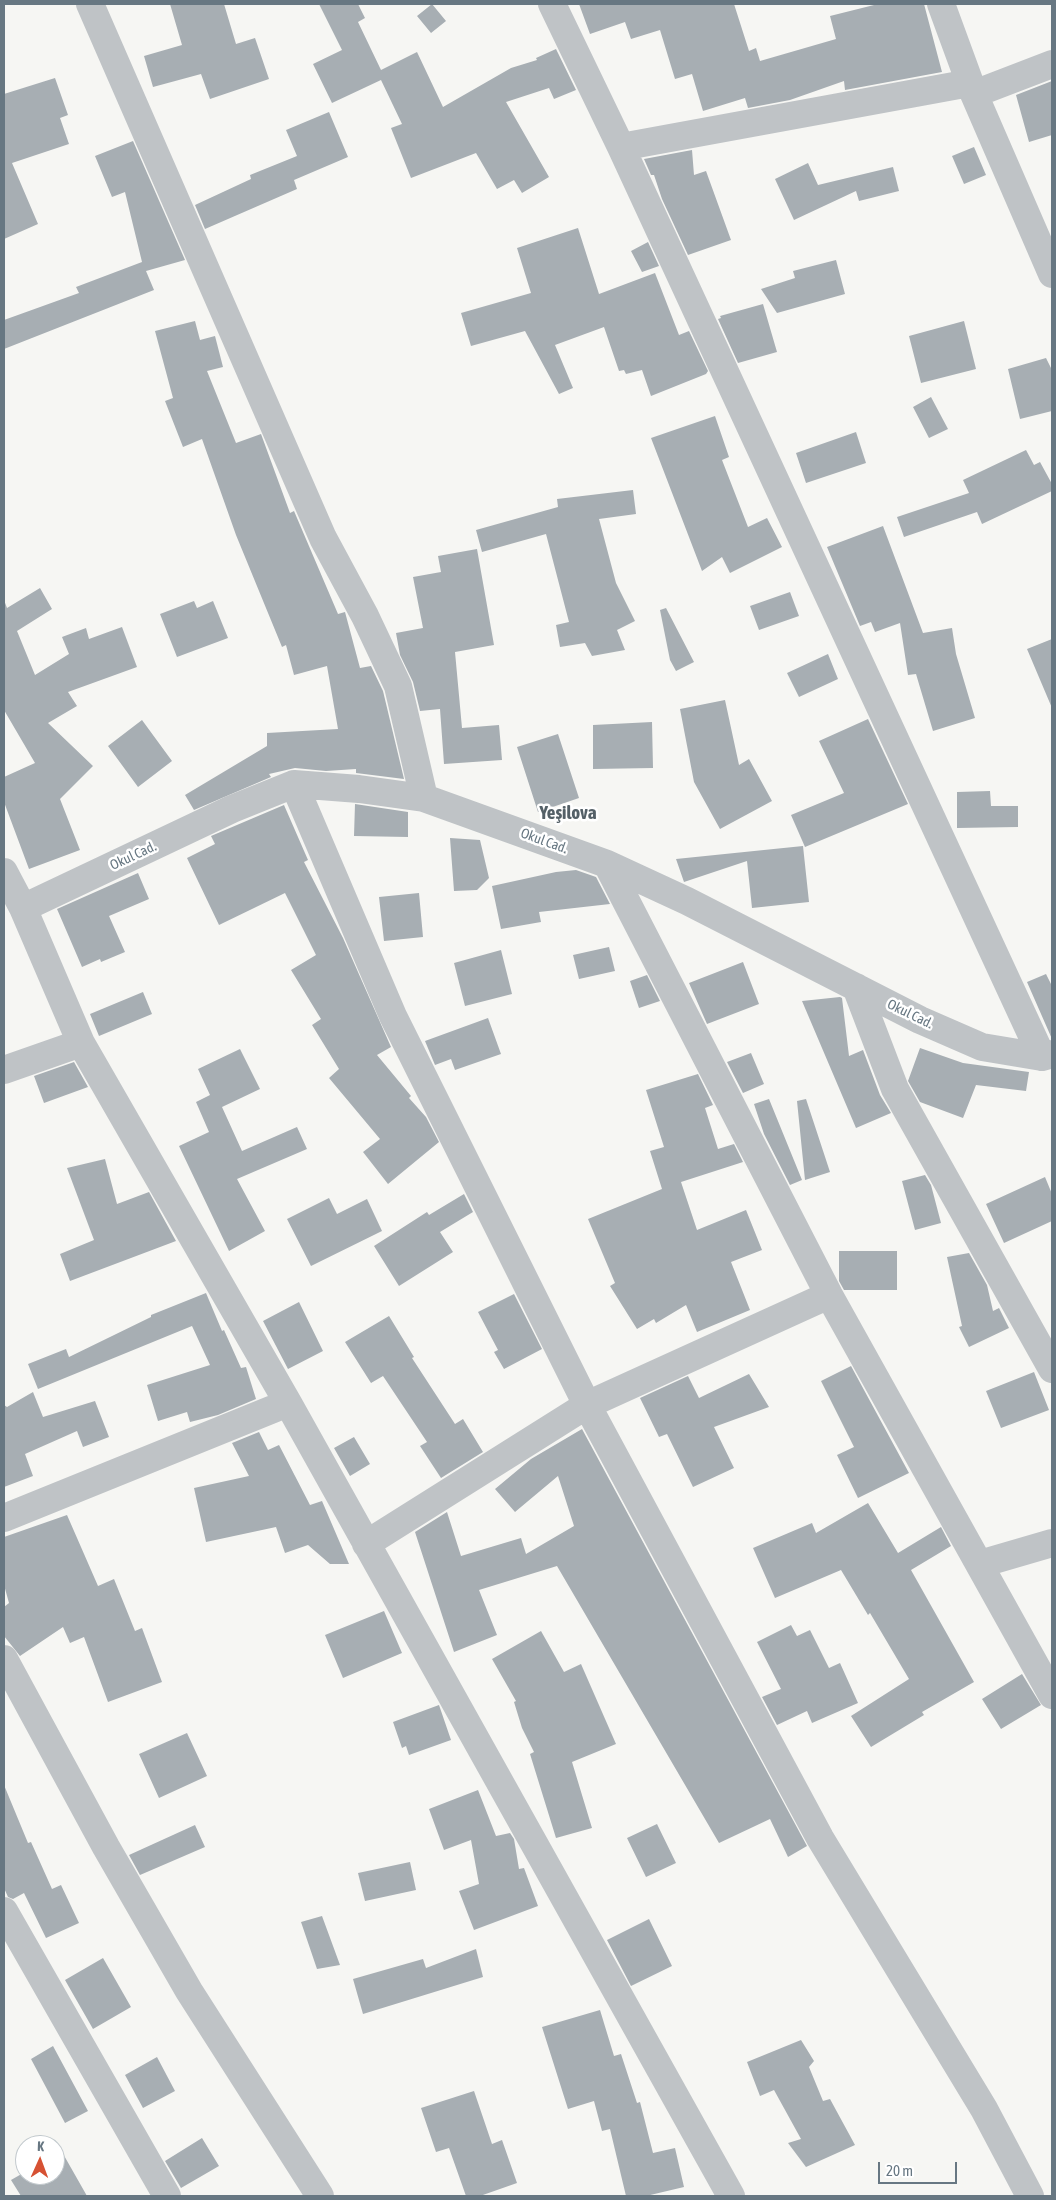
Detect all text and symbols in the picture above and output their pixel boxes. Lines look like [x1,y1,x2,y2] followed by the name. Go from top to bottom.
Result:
[539,802,597,824] district label: Yeşilova
[518,825,570,857] street label: Okul Cad.
[107,838,159,874] street label: Okul Cad.
[884,996,936,1032] street label: Okul Cad.
[15,2135,65,2185] north arrow
[37,2138,44,2154] text: K
[881,2152,960,2184] scale bar
[886,2162,913,2179] text: 20 m

